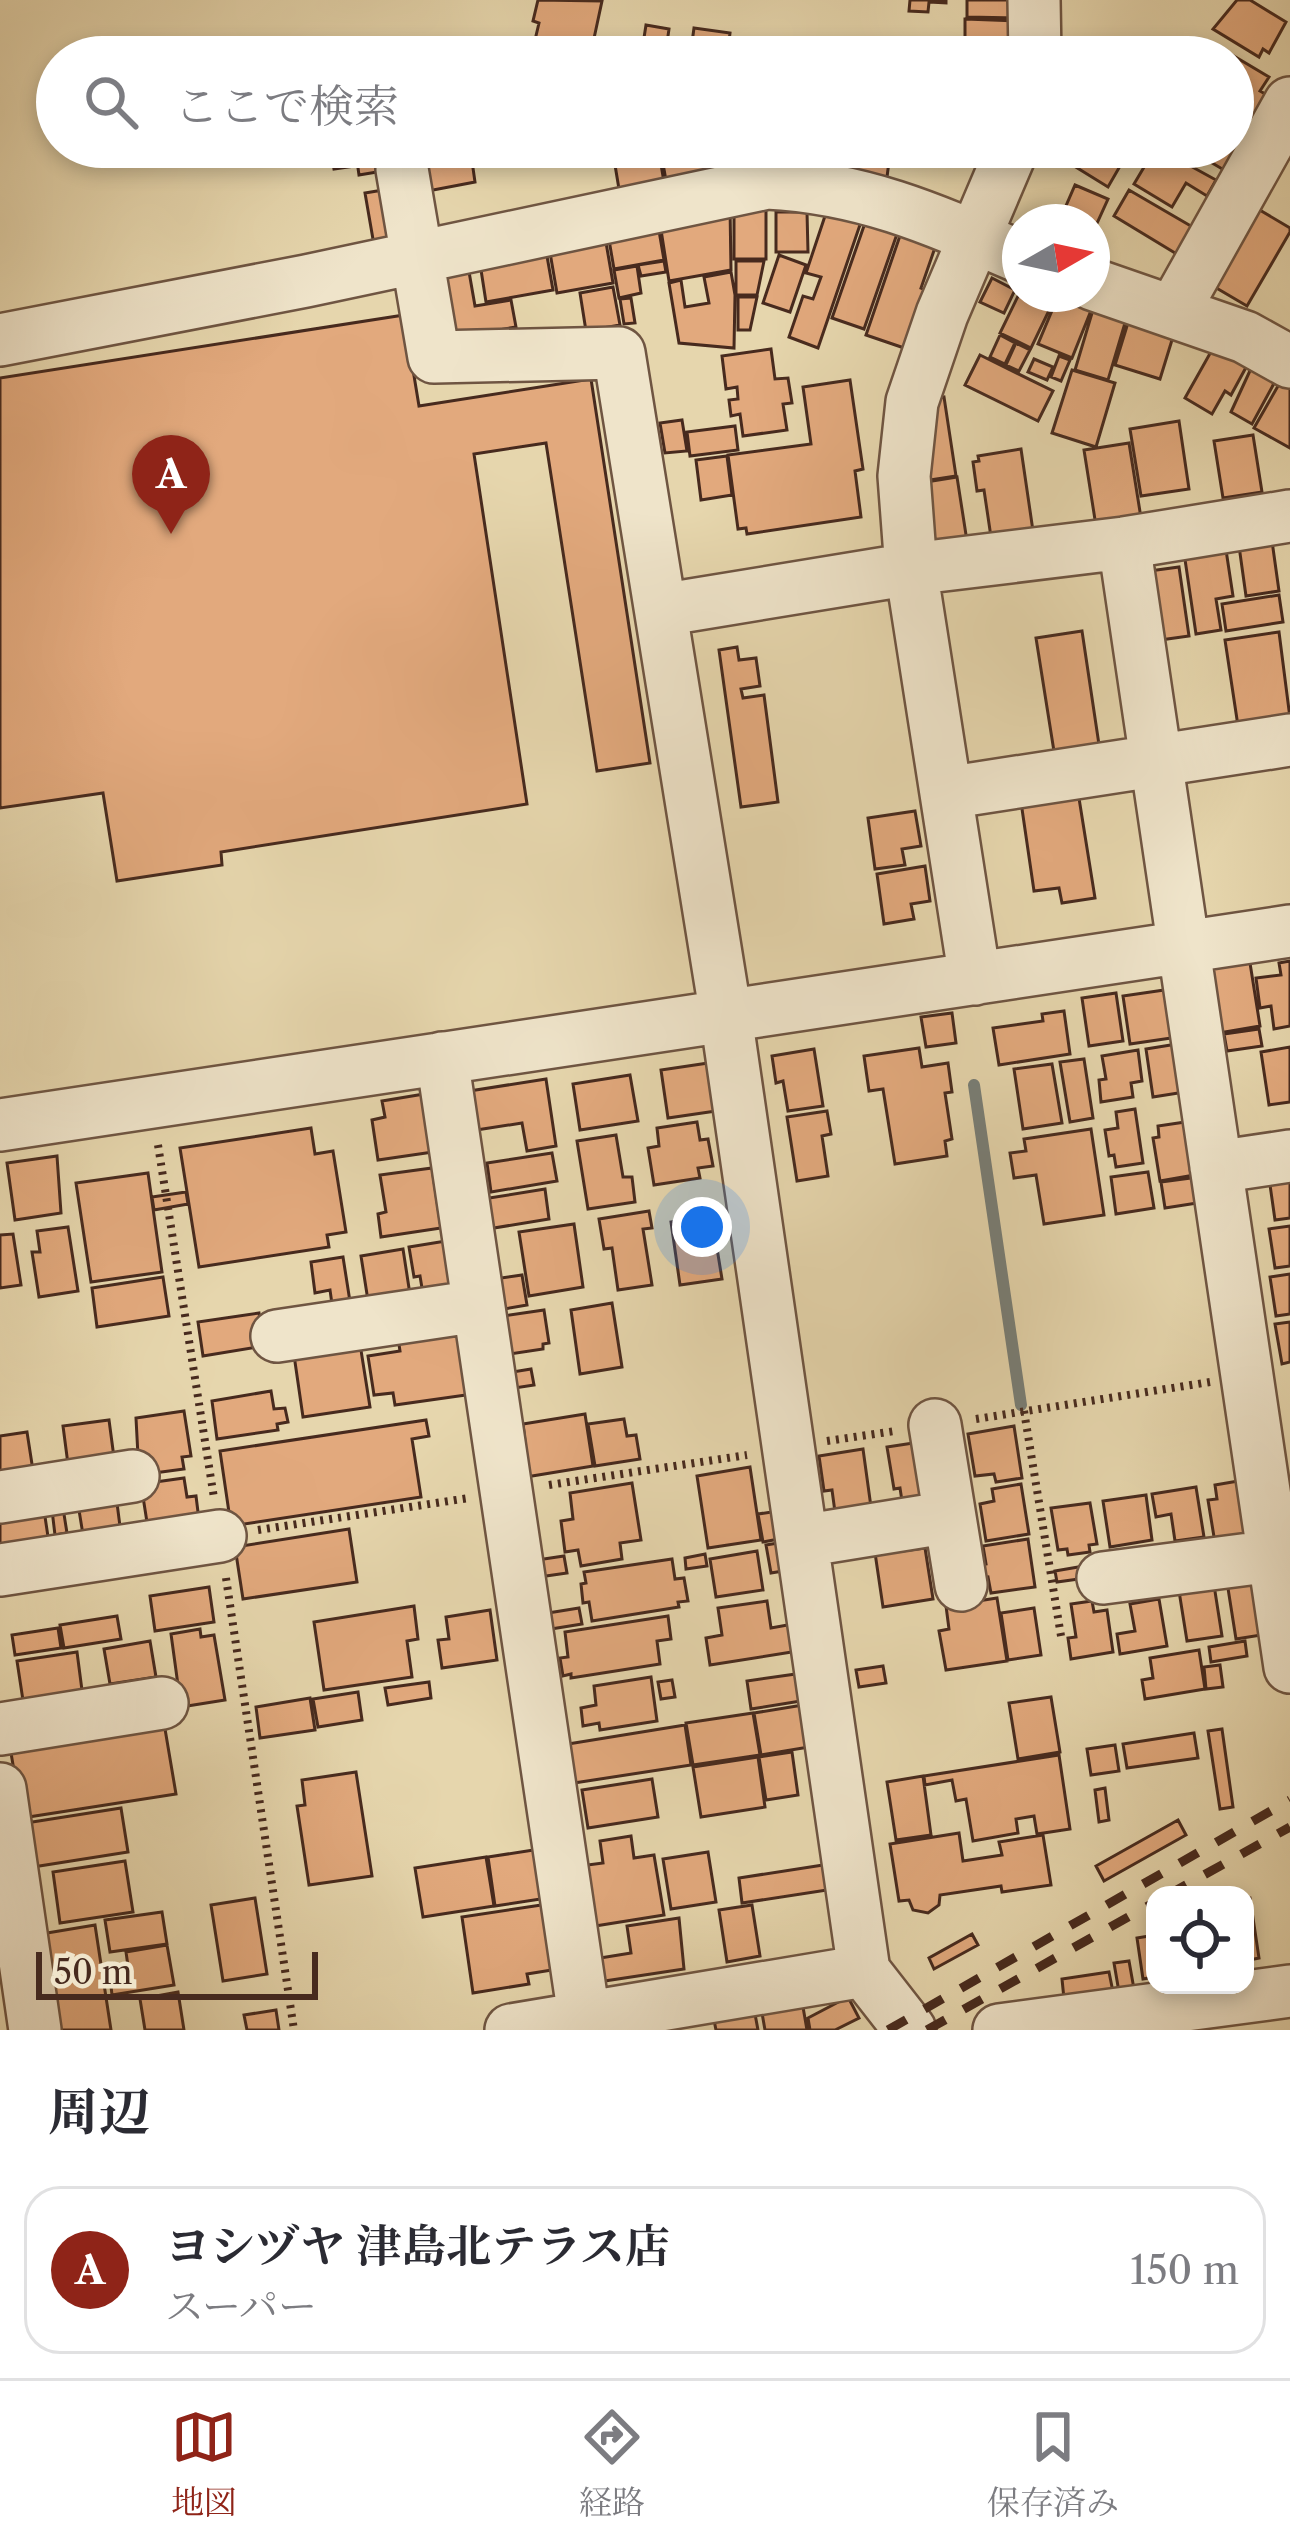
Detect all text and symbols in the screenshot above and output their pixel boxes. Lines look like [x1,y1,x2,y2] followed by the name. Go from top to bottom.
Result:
[36,36,1254,168] search box
[78,69,144,135] icon: search
[174,78,399,134] text: ここで検索
[1002,204,1110,312] north arrow
[132,435,210,534] pin: A
[672,1197,732,1257] your location
[1146,1886,1254,1994] map controls
[1146,1886,1254,1994] button: locate
[36,1946,318,1999] scale bar
[54,1952,132,1993] text: 50 m
[48,2081,150,2143] text: 周辺
[165,2218,670,2274] text: ヨシヅヤ 津島北テラス店
[75,2246,105,2294] text: A
[1130,2246,1239,2294] text: 150 m
[165,2282,317,2330] text: スーパー
[171,2404,237,2523] tab: 地図
[579,2404,645,2523] tab: 経路
[987,2404,1119,2523] tab: 保存済み

